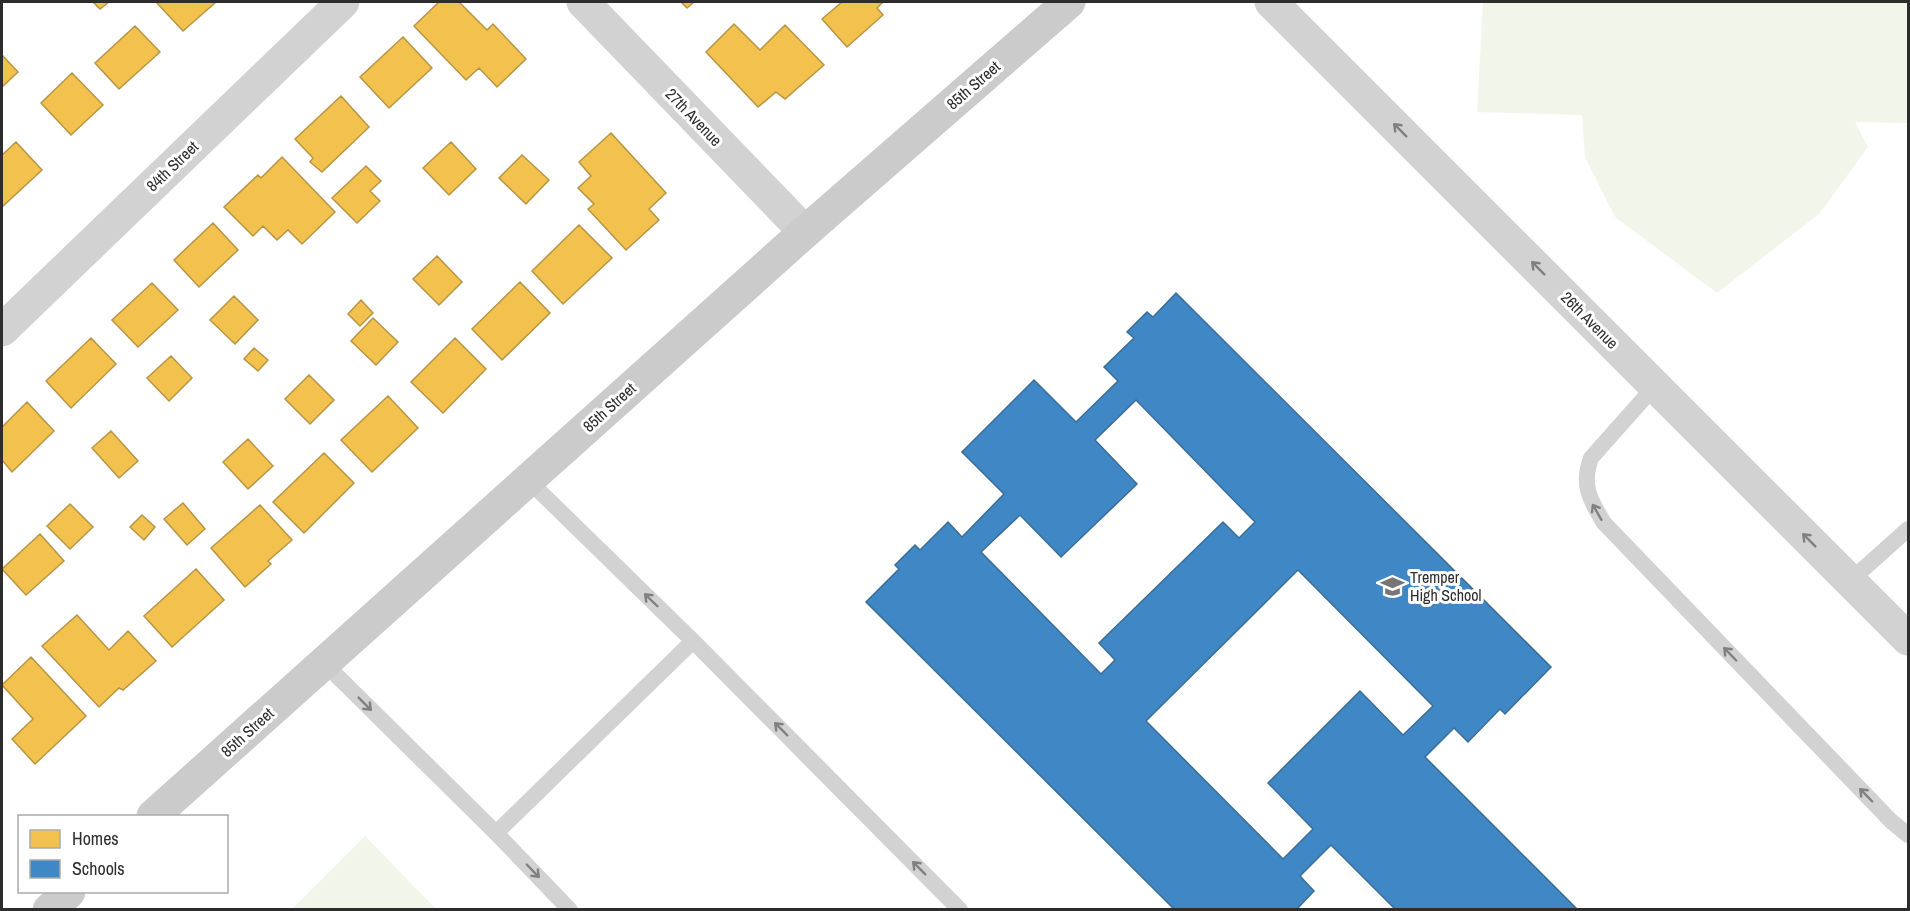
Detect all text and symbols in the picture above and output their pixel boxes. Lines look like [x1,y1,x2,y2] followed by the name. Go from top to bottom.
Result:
[942,55,1005,114] street label: 85th Street
[661,83,727,151] street label: 27th Avenue
[1392,123,1407,138] one-way arrow
[141,136,203,196] street label: 84th Street
[1530,261,1545,276] one-way arrow
[1557,287,1623,353] street label: 26th Avenue
[578,377,640,437] street label: 85th Street
[1591,504,1603,521] one-way arrow
[1802,533,1817,547] one-way arrow
[1410,566,1482,606] place label: Tremper High School
[1379,573,1405,599] school or university icon: Tremper High School
[644,593,659,607] one-way arrow
[1723,647,1738,662] one-way arrow
[358,697,373,712] one-way arrow
[216,702,278,762] street label: 85th Street
[774,722,789,737] one-way arrow
[1859,787,1873,802] one-way arrow
[18,815,228,893] legend
[72,826,119,851] text: Homes
[72,856,125,881] text: Schools
[911,861,926,875] one-way arrow
[525,864,540,879] one-way arrow

